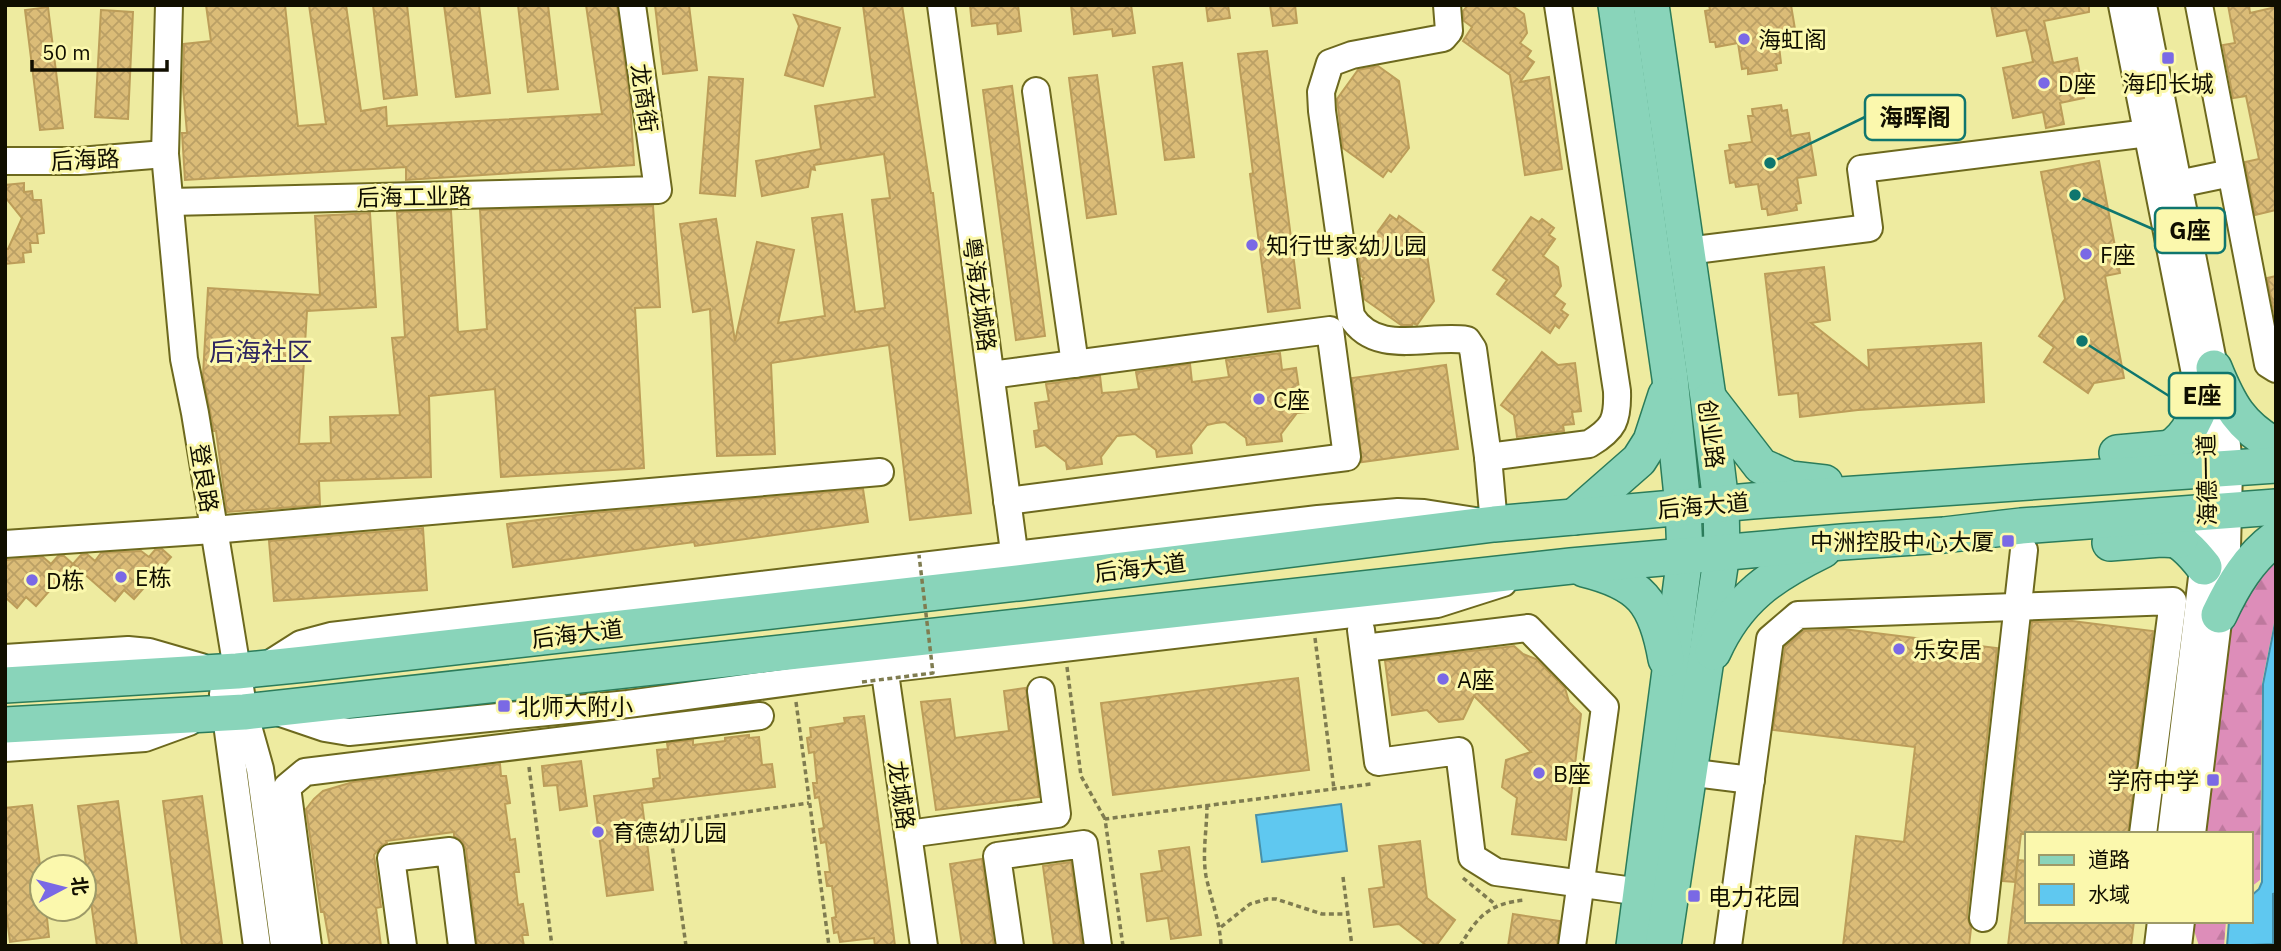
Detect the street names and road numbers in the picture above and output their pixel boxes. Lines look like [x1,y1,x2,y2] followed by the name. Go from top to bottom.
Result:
[625,62,665,134] street label: 龙商街
[50,142,120,176] street label: 后海路
[356,180,472,212] street label: 后海工业路
[957,235,1003,353] street label: 粤海龙城路
[1693,398,1731,470] street label: 创业路
[2190,434,2222,526] street label: 海德一道
[185,442,225,514] street label: 登良路
[1656,486,1750,524] street label: 后海大道
[1093,547,1187,587] street label: 后海大道
[530,613,624,653] street label: 后海大道
[882,759,922,831] street label: 龙城路

